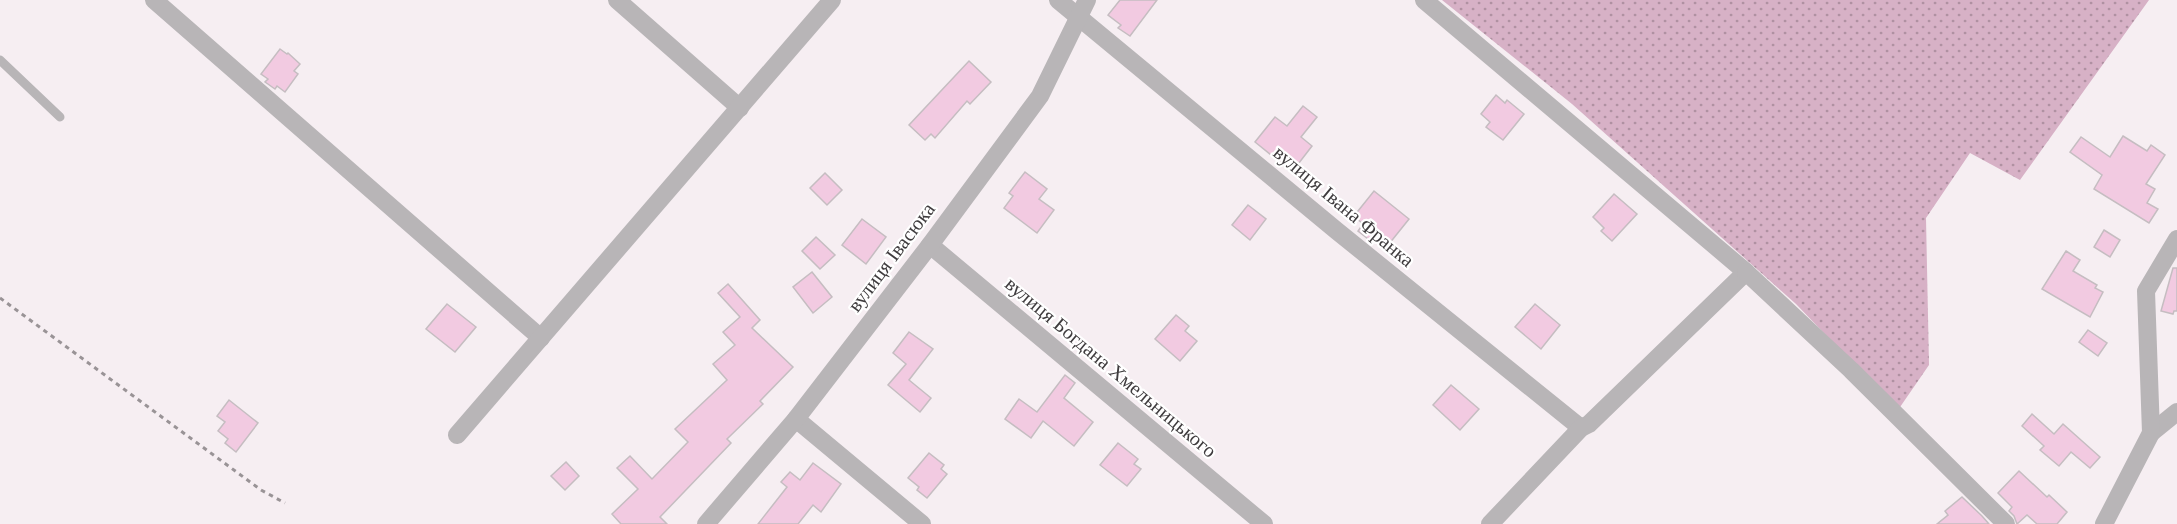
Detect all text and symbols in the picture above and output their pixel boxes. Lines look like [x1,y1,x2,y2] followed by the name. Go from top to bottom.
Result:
[1269,141,1419,272] street label: вулиця Івана Франка
[843,198,940,316] street label: вулиця Івасюка
[1000,272,1221,462] street label: вулиця Богдана Хмельницького

